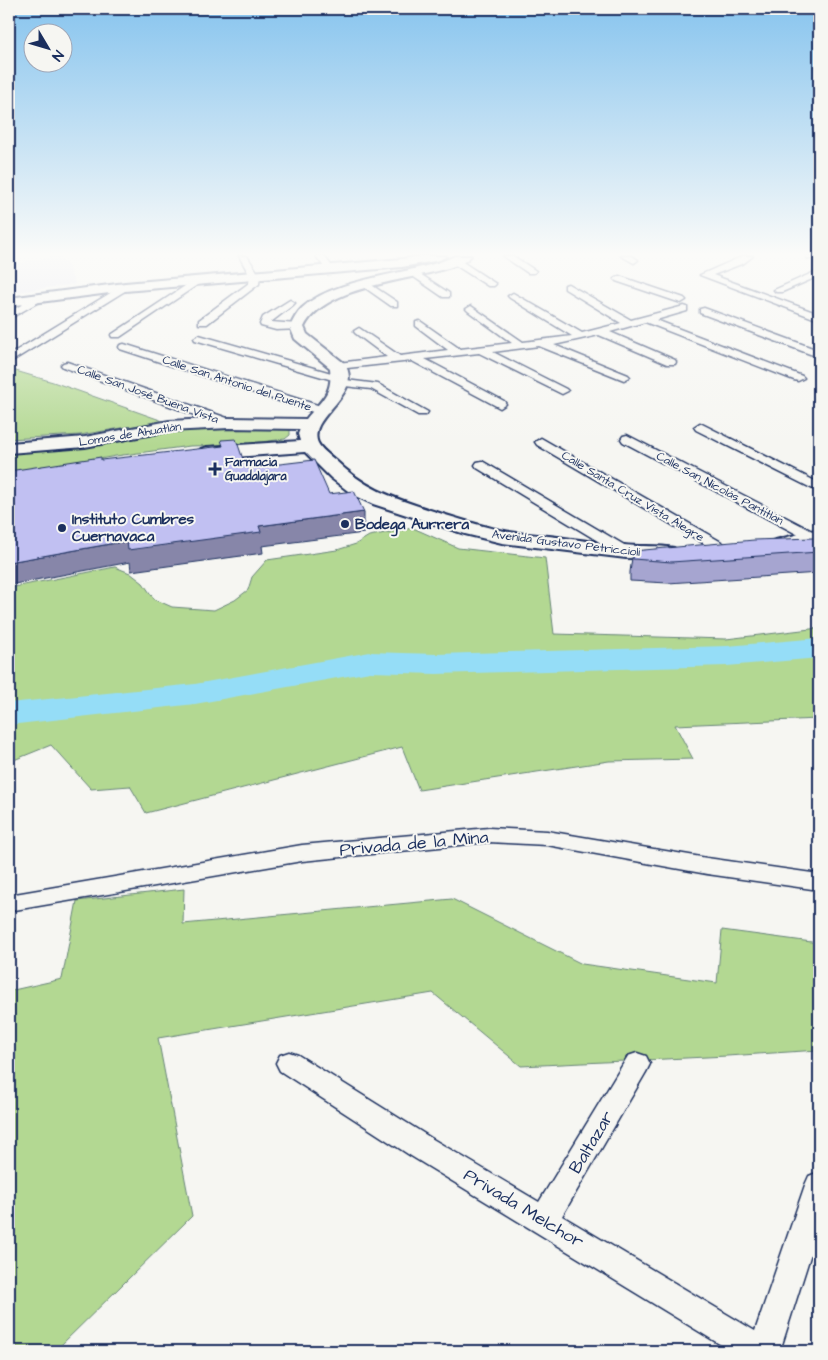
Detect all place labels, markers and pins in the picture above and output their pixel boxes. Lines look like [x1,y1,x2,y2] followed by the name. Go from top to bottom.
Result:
[225,454,288,486] place label: Farmacia Guadalajara
[209,463,221,475] marker: Farmacia Guadalajara
[72,509,195,547] place label: Instituto Cumbres Cuernavaca
[355,514,469,537] place label: Bodega Aurrera
[339,518,351,530] marker: Bodega Aurrera
[56,522,68,534] marker: Instituto Cumbres Cuernavaca

